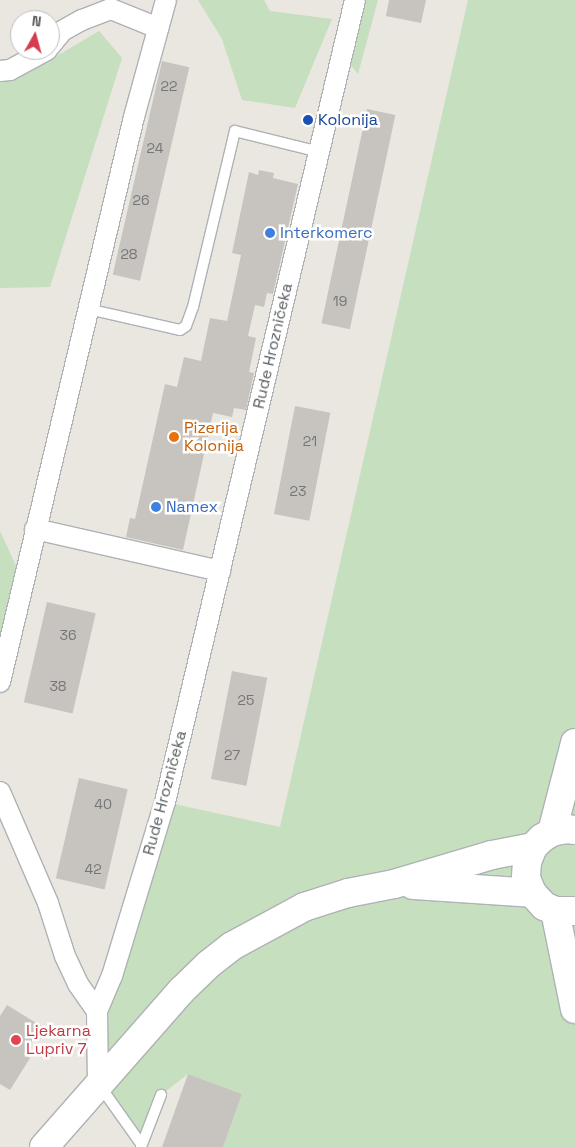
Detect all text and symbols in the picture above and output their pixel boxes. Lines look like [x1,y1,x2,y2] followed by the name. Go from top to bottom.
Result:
[10,10,60,60] north arrow
[31,12,42,31] text: N
[161,78,177,94] house number: 22
[318,110,378,130] place label: Kolonija
[302,114,314,126] marker: Kolonija
[147,140,163,156] house number: 24
[132,192,150,208] house number: 26
[280,223,373,243] place label: Interkomerc
[264,227,276,239] marker: Interkomerc
[120,246,138,262] house number: 28
[249,281,297,411] street label: Rude Hrozničeka
[333,293,347,309] house number: 19
[184,418,244,456] place label: Pizerija Kolonija
[168,431,180,443] marker: Pizerija Kolonija
[303,433,317,449] house number: 21
[290,483,306,499] house number: 23
[166,497,218,517] place label: Namex
[150,501,162,513] marker: Namex
[59,627,77,643] house number: 36
[49,678,67,694] house number: 38
[238,692,254,708] house number: 25
[139,729,191,857] street label: Rude Hrozničeka
[224,747,240,763] house number: 27
[94,796,112,812] house number: 40
[84,861,102,877] house number: 42
[26,1021,91,1059] place label: Ljekarna Lupriv 7
[10,1034,22,1046] marker: Ljekarna Lupriv 7

